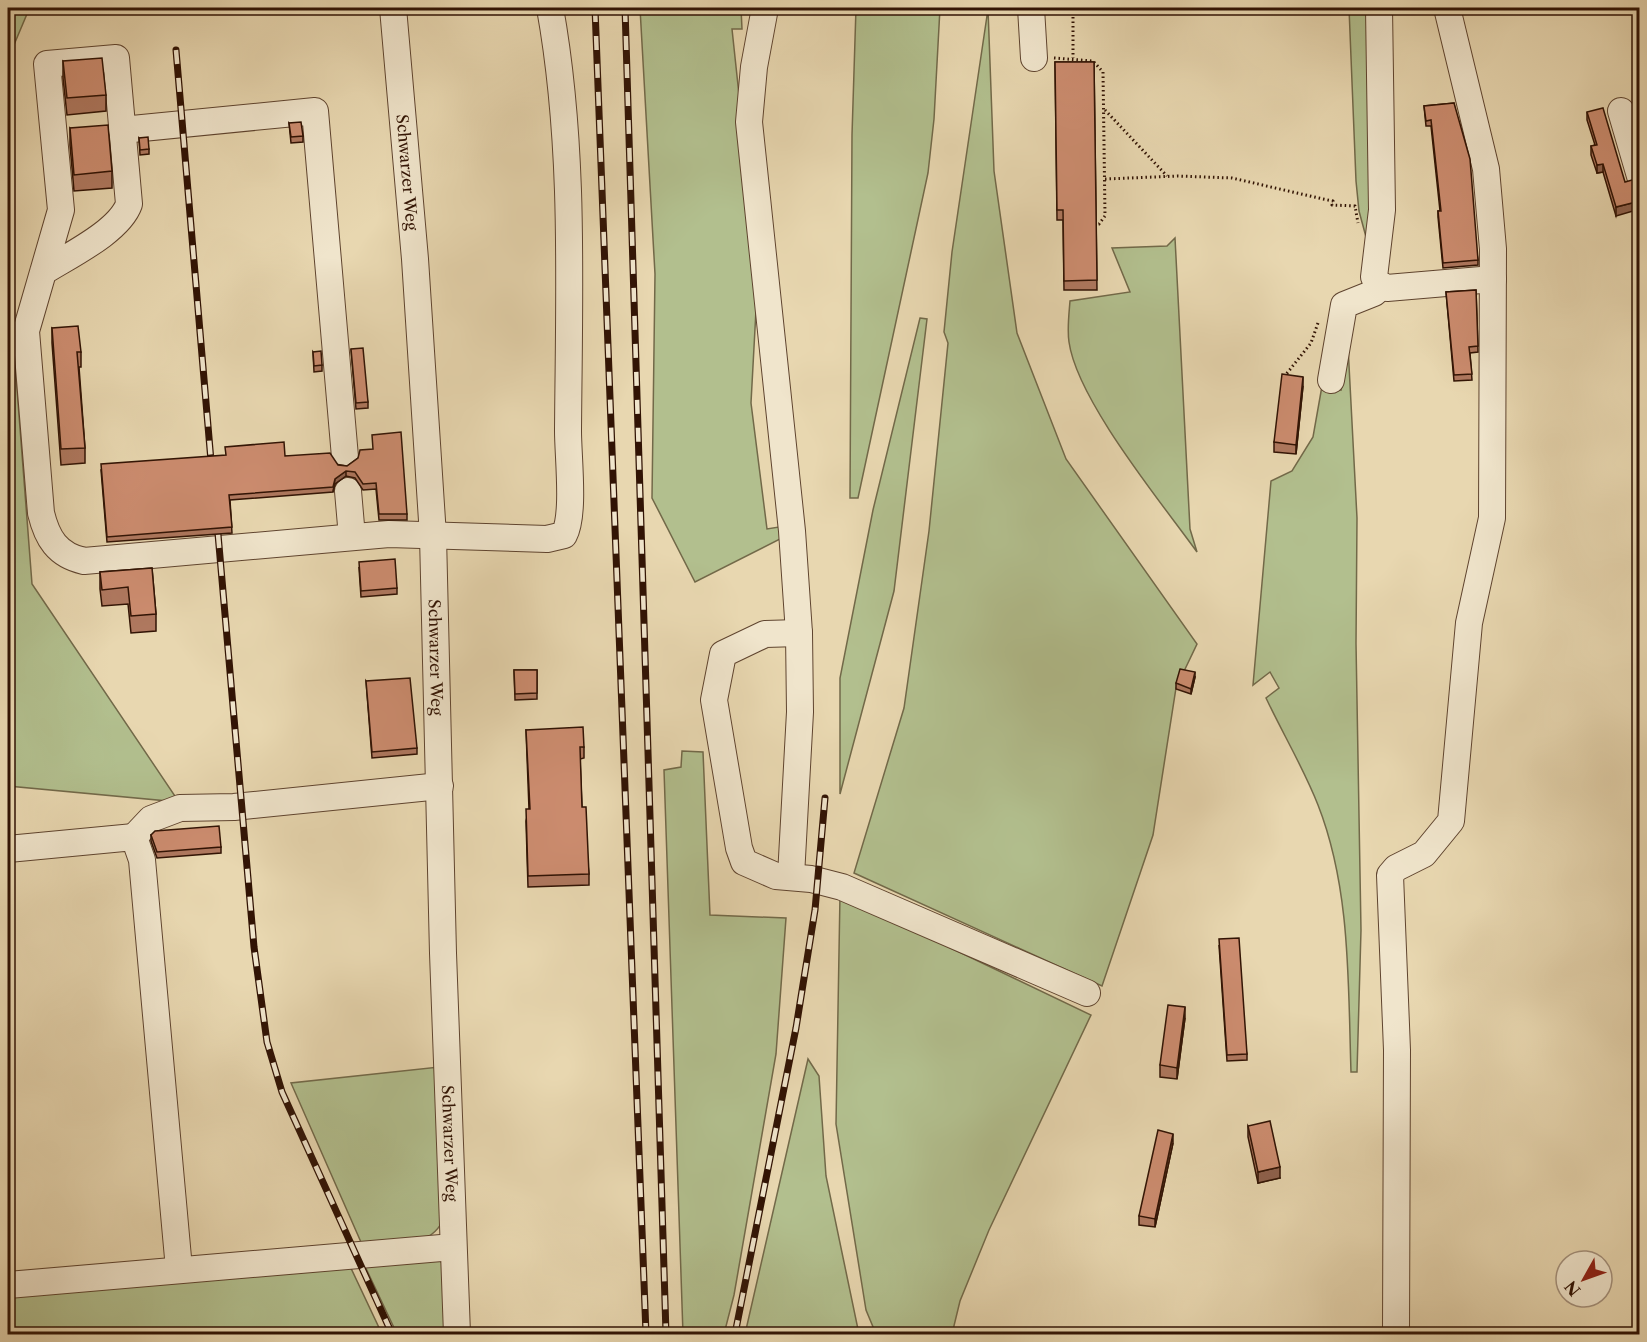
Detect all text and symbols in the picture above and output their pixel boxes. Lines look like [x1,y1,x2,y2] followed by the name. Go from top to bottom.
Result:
[392,113,423,232] street label: Schwarzer Weg
[425,599,447,716] street label: Schwarzer Weg
[438,1085,462,1202] street label: Schwarzer Weg
[1554,1249,1614,1309] north arrow
[1560,1277,1585,1300] text: N

